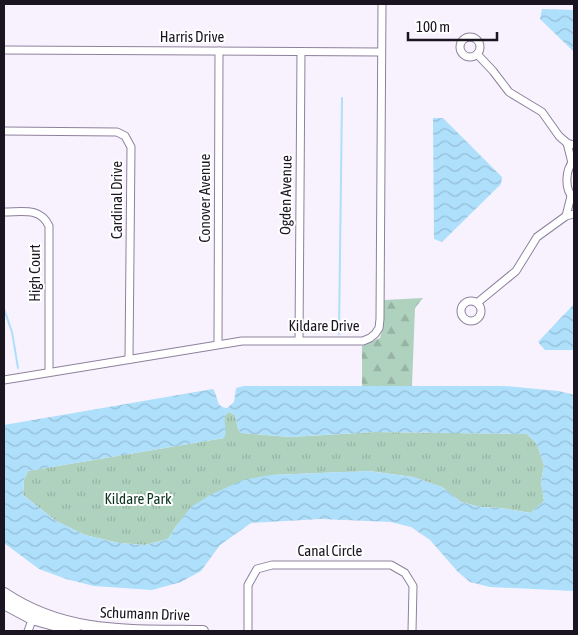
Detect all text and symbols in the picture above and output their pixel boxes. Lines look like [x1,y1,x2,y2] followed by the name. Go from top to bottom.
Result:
[408,10,497,42] scale bar
[416,18,450,35] text: 100 m
[160,28,224,45] street label: Harris Drive
[196,153,213,242] street label: Conover Avenue
[276,155,295,235] street label: Ogden Avenue
[108,161,125,239] street label: Cardinal Drive
[26,244,43,302] street label: High Court
[288,317,360,334] street label: Kildare Drive
[104,490,172,507] park label: Kildare Park
[298,542,363,559] street label: Canal Circle
[100,603,190,624] street label: Schumann Drive

